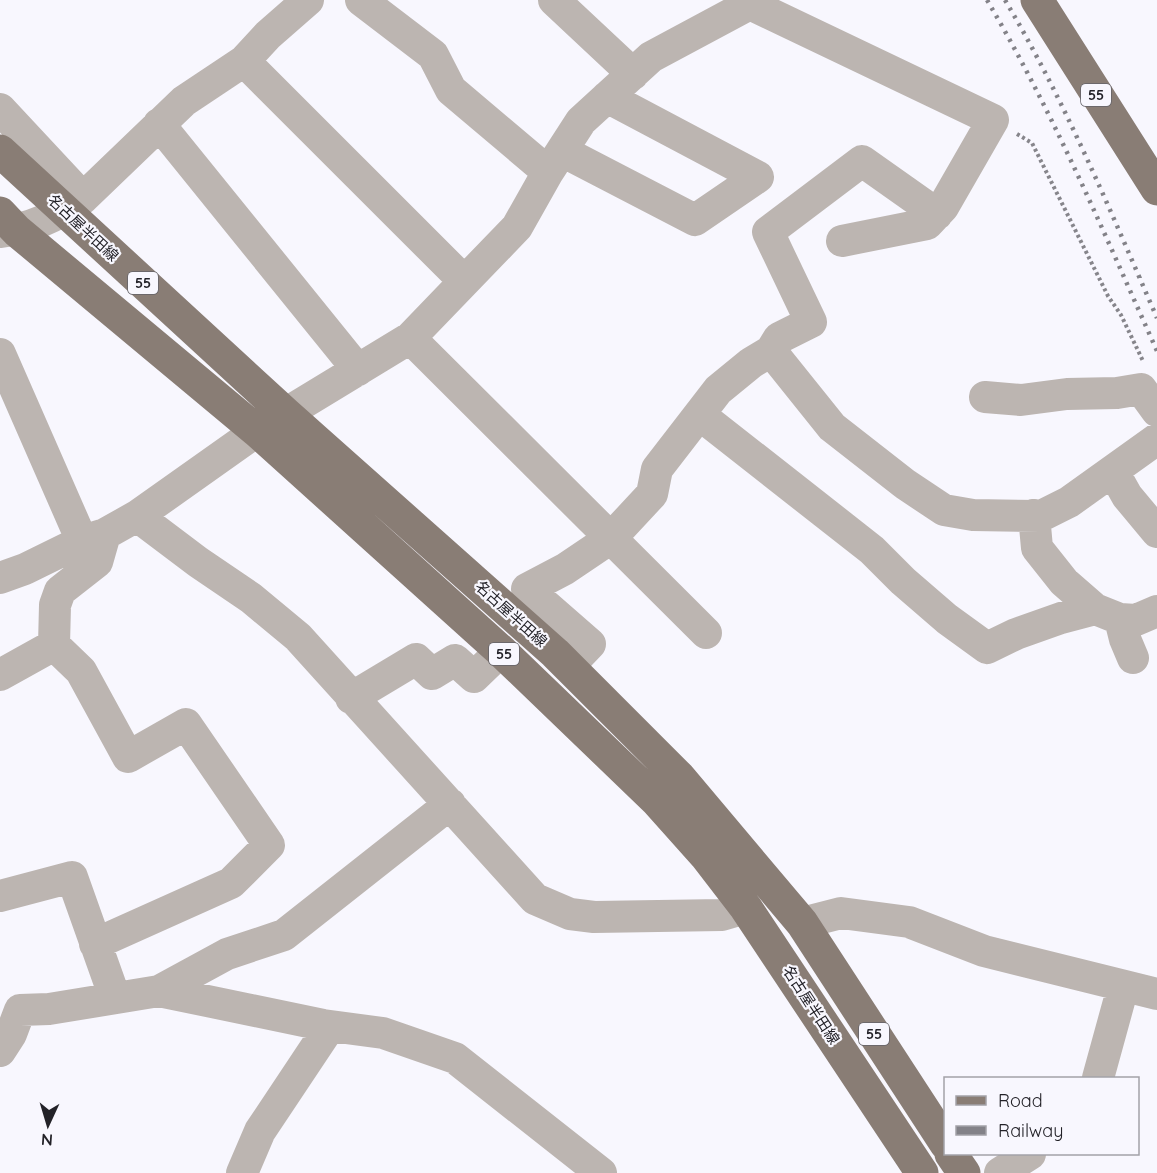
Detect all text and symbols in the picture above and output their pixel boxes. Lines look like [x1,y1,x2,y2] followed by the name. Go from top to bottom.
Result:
[1081,84,1111,106] road number: 55
[44,190,123,265] street label: 名古屋半田線
[128,272,158,294] road number: 55
[472,576,551,651] street label: 名古屋半田線
[489,643,519,665] road number: 55
[779,962,844,1048] street label: 名古屋半田線
[859,1023,889,1045] road number: 55
[944,1077,1139,1155] legend
[998,1089,1043,1112] text: Road
[18,1095,78,1155] north arrow
[998,1119,1064,1142] text: Railway
[40,1130,54,1150] text: N

